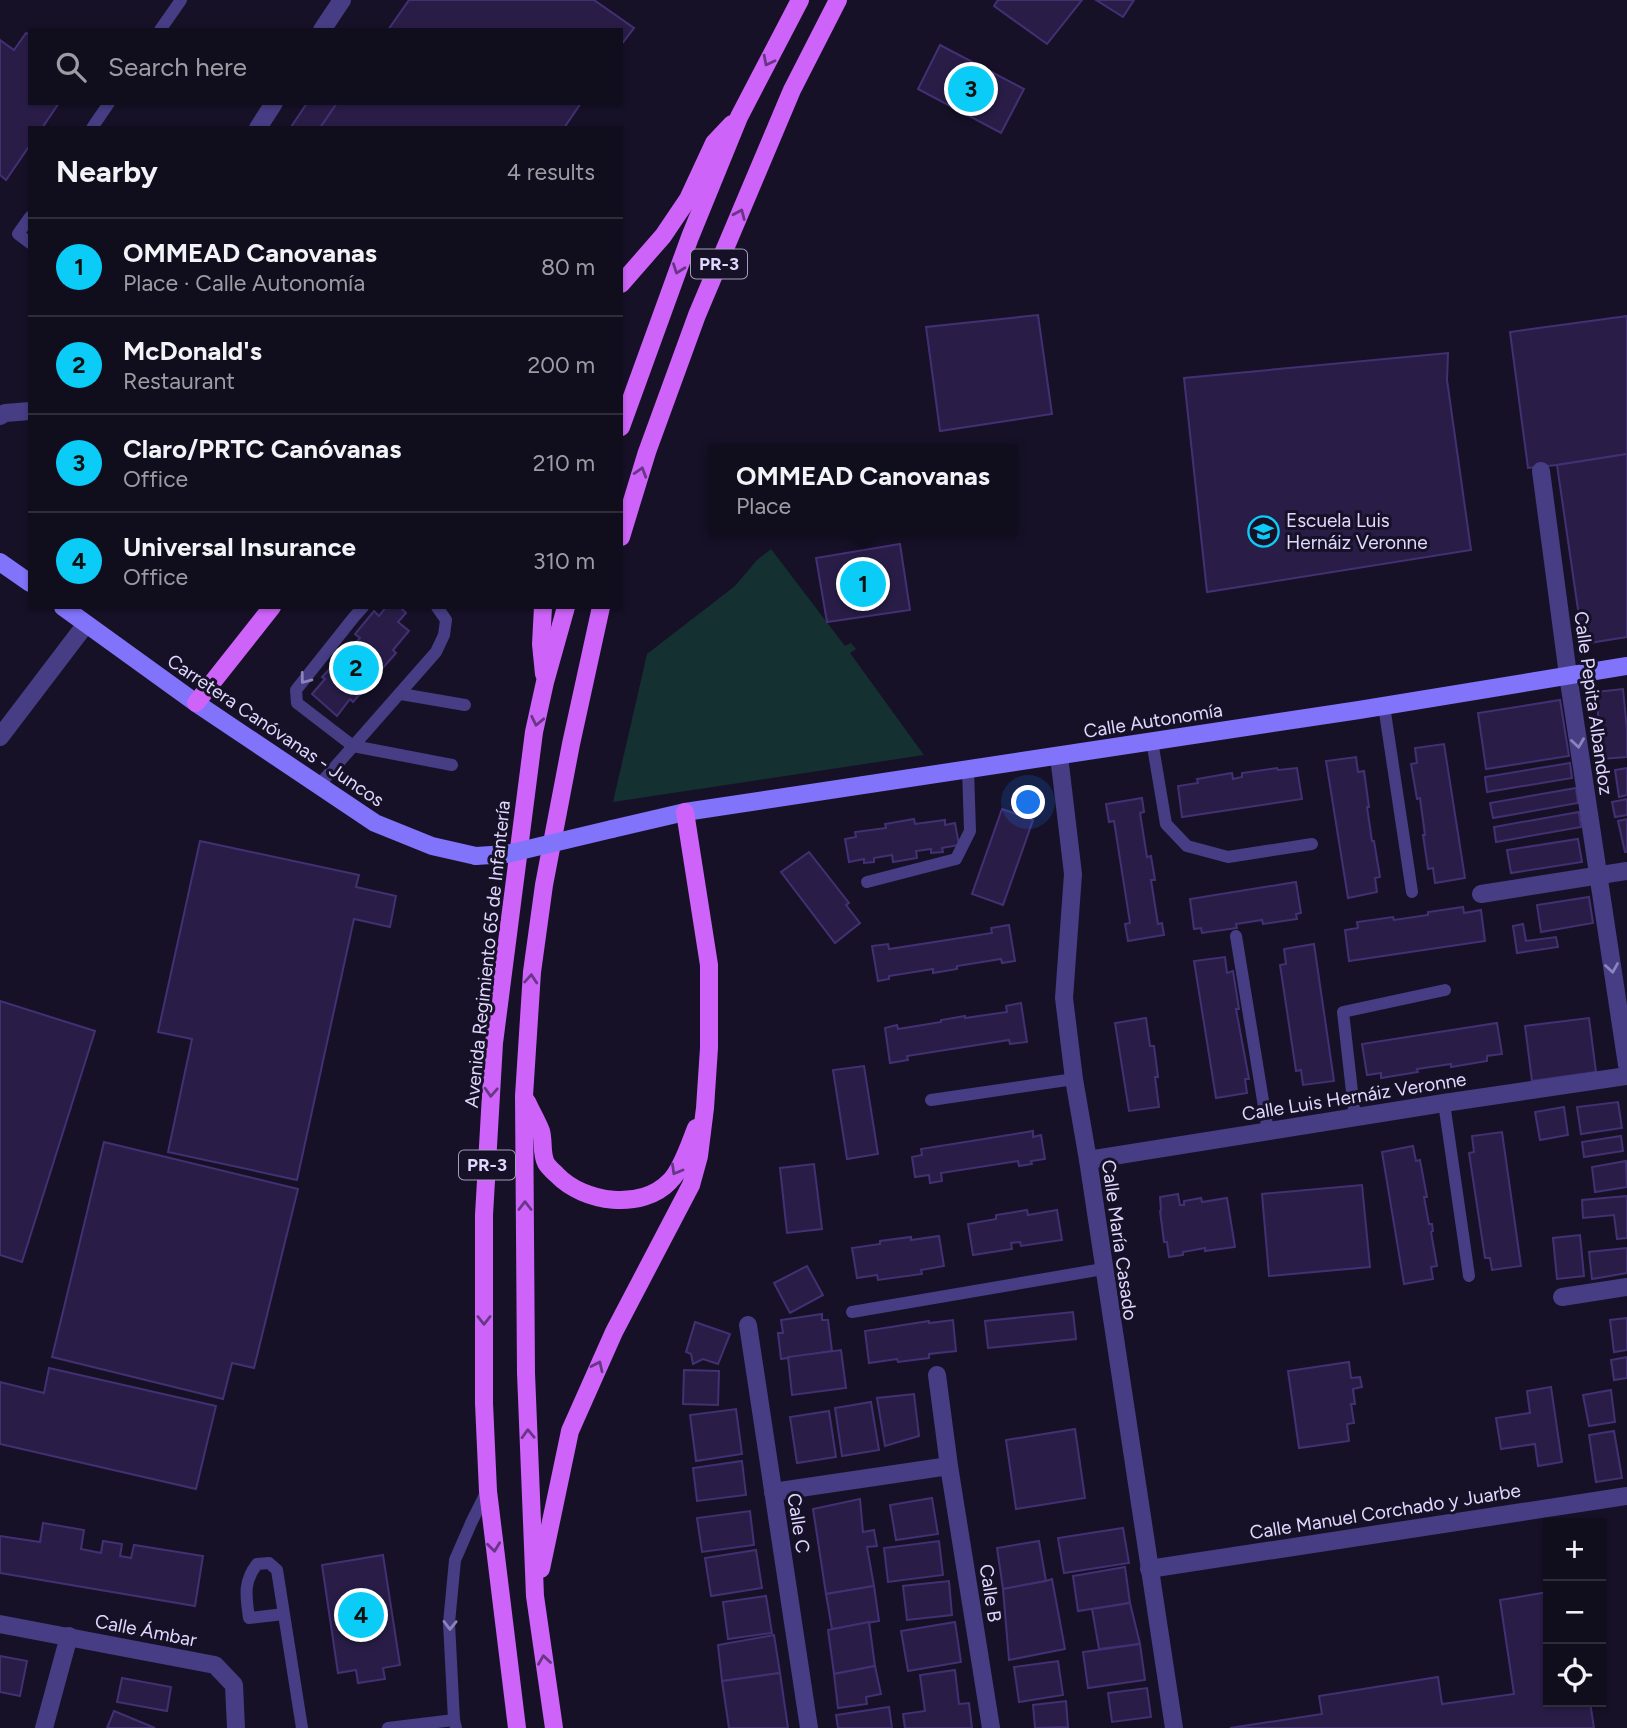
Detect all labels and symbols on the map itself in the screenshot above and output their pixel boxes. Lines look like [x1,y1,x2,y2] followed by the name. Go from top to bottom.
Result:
[763,53,777,66] one-way arrow
[948,63,994,115] pin: 3
[732,209,746,221] one-way arrow
[691,250,747,278] road number: PR-3
[672,263,686,275] one-way arrow
[632,466,647,478] one-way arrow
[1286,509,1428,554] place label: Escuela Luis Hernáiz Veronne
[1246,514,1280,548] school or university icon: Escuela Luis Hernáiz Veronne
[840,558,886,610] pin: 1
[1569,610,1618,796] street label: Calle Pepita Albandoz
[333,642,379,694] pin: 2
[163,649,389,812] street label: Carretera Canóvanas - Juncos
[300,671,313,684] one-way arrow
[1082,698,1224,743] street label: Calle Autonomía
[530,715,545,727] one-way arrow
[1571,737,1586,749] one-way arrow
[1011,785,1045,819] your location
[460,799,515,1109] street label: Avenida Regimiento 65 de Infantería
[1604,962,1619,974] one-way arrow
[524,973,539,984] one-way arrow
[1240,1067,1468,1126] street label: Calle Luis Hernáiz Veronne
[484,1087,499,1098] one-way arrow
[459,1150,515,1180] road number: PR-3
[1097,1158,1142,1322] street label: Calle María Casado
[672,1163,685,1176] one-way arrow
[517,1201,533,1211] one-way arrow
[476,1315,492,1325] one-way arrow
[590,1361,604,1373] one-way arrow
[521,1428,536,1439] one-way arrow
[1248,1479,1522,1544] street label: Calle Manuel Corchado y Juarbe
[782,1491,815,1555] street label: Calle C
[487,1541,502,1552] one-way arrow
[975,1562,1006,1624] street label: Calle B
[338,1589,384,1641] pin: 4
[93,1609,199,1652] street label: Calle Ámbar
[442,1620,457,1631] one-way arrow
[537,1655,552,1666] one-way arrow

